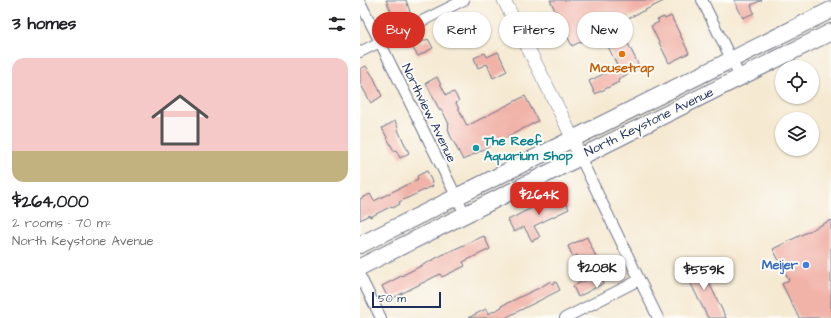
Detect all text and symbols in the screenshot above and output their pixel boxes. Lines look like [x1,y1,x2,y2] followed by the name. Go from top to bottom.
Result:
[12,12,76,36] text: 3 homes
[372,12,425,48] chip: Buy
[433,12,491,48] chip: Rent
[499,12,569,48] chip: Filters
[577,12,633,48] chip: New
[326,13,348,35] icon: filters
[617,49,627,59] marker: Mousetrap
[590,59,655,78] place label: Mousetrap
[775,60,819,156] map controls
[775,60,819,104] button: locate
[397,61,461,165] street label: Northview Avenue
[581,83,717,162] street label: North Keystone Avenue
[144,84,216,156] icon: home
[775,112,819,156] button: layers
[483,132,573,166] place label: The Reef Aquarium Shop
[471,143,481,153] marker: The Reef Aquarium Shop
[511,182,567,216] pin: $264K
[519,186,559,204] text: $264K
[12,190,89,214] text: $264,000
[12,214,112,232] text: 2 rooms · 70 m²
[12,232,154,250] text: North Keystone Avenue
[569,255,625,289] pin: $208K
[762,256,799,275] place label: Meijer
[676,257,732,291] pin: $559K
[577,259,617,277] text: $208K
[801,260,811,270] marker: Meijer
[684,261,724,279] text: $559K
[372,290,441,309] scale bar
[378,291,406,306] text: 50 m

